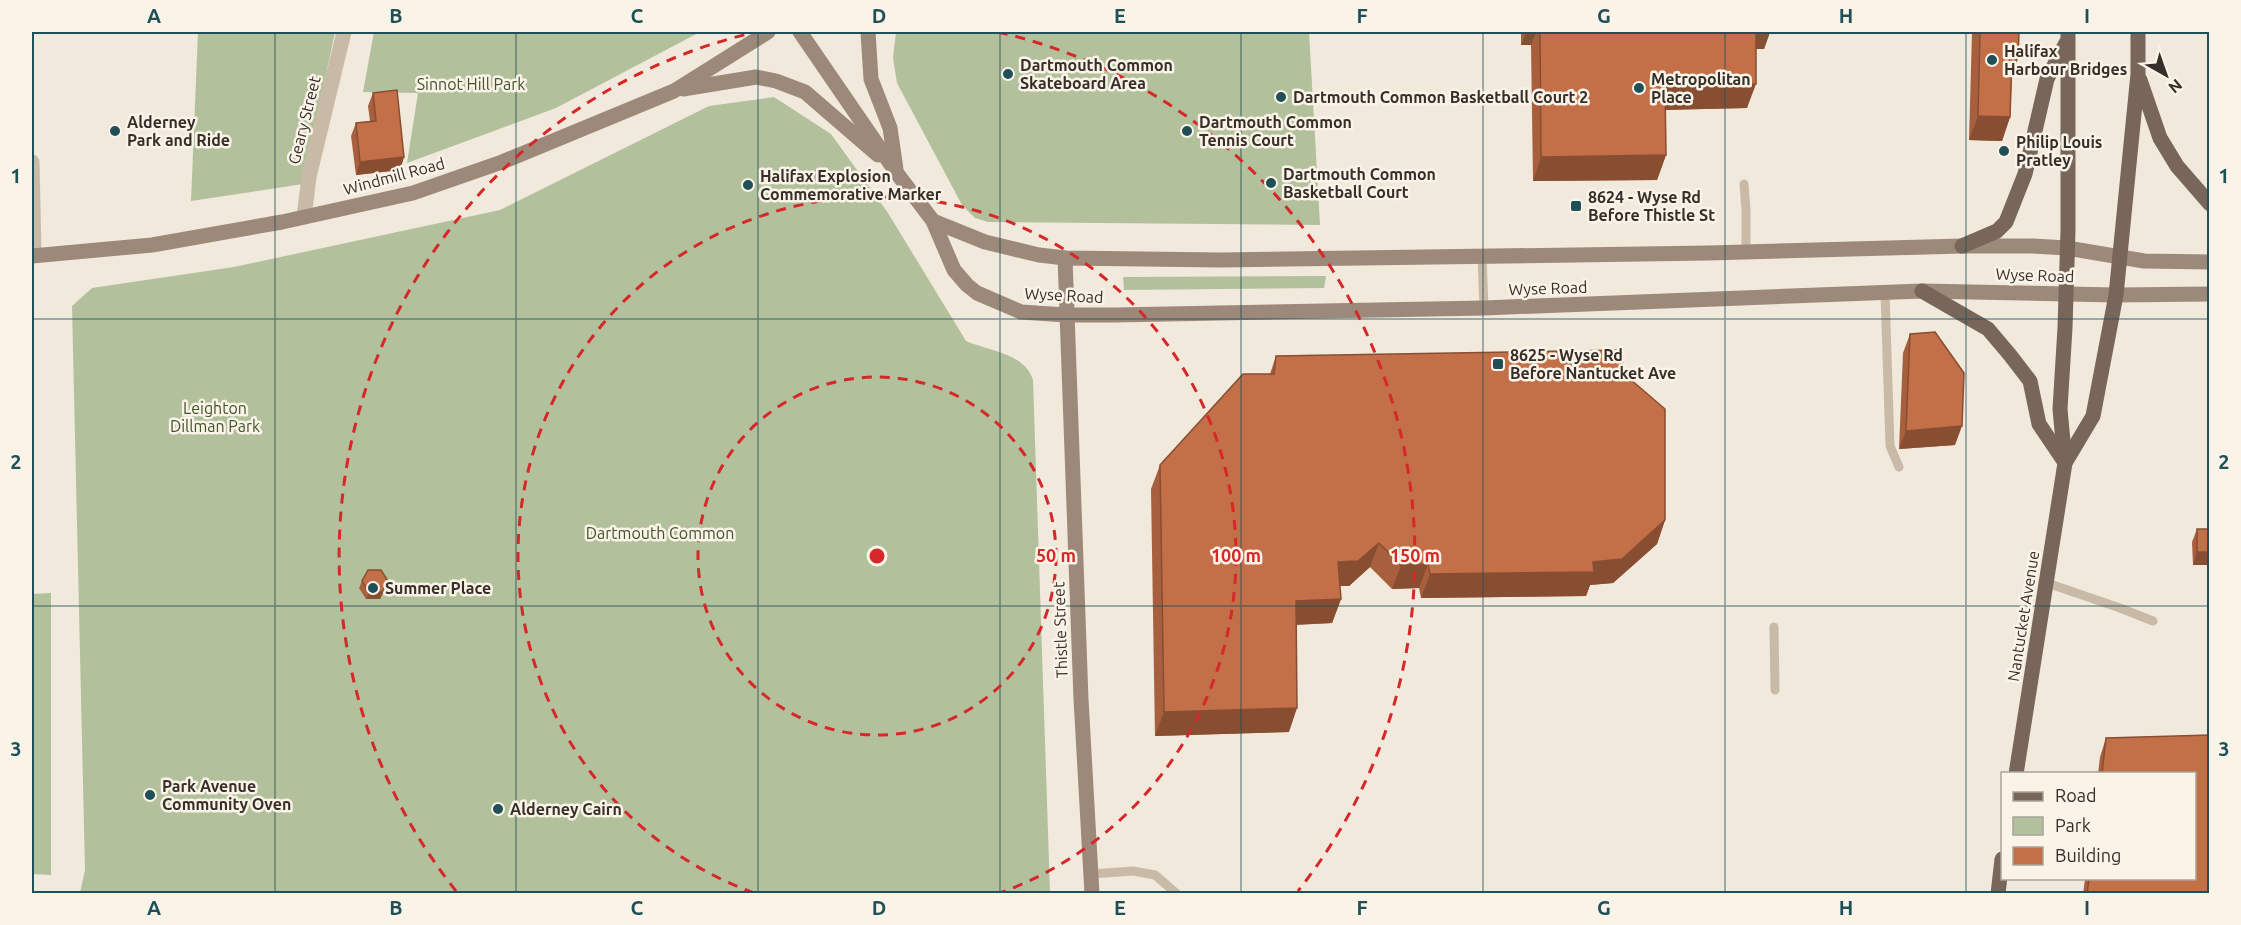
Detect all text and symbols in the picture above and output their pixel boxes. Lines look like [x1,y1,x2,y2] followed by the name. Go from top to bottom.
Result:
[147,4,161,27] text: A
[389,4,403,27] text: B
[631,4,644,27] text: C
[872,4,886,27] text: D
[1114,4,1126,27] text: E
[1356,4,1368,27] text: F
[1597,4,1611,27] text: G
[1839,4,1853,27] text: H
[2084,4,2090,27] text: I
[2004,42,2127,78] place label: Halifax Harbour Bridges
[2136,45,2196,105] north arrow
[1985,53,1999,67] marker: Halifax Harbour Bridges
[1020,56,1173,92] place label: Dartmouth Common Skateboard Area
[1001,67,1015,81] marker: Dartmouth Common Skateboard Area
[1651,70,1751,106] place label: Metropolitan Place
[284,73,324,166] street label: Geary Street
[417,75,525,93] park label: Sinnot Hill Park
[2165,76,2186,97] text: N
[1632,81,1646,95] marker: Metropolitan Place
[1293,88,1588,106] place label: Dartmouth Common Basketball Court 2
[1274,90,1288,104] marker: Dartmouth Common Basketball Court 2
[127,113,230,149] place label: Alderney Park and Ride
[1199,113,1352,149] place label: Dartmouth Common Tennis Court
[108,124,122,138] marker: Alderney Park and Ride
[1180,124,1194,138] marker: Dartmouth Common Tennis Court
[2016,133,2102,169] place label: Philip Louis Pratley
[1997,144,2011,158] marker: Philip Louis Pratley
[341,154,447,198] street label: Windmill Road
[10,164,22,187] text: 1
[2218,164,2230,187] text: 1
[1283,165,1436,201] place label: Dartmouth Common Basketball Court
[760,167,942,203] place label: Halifax Explosion Commemorative Marker
[1264,176,1278,190] marker: Dartmouth Common Basketball Court
[741,178,755,192] marker: Halifax Explosion Commemorative Marker
[1588,188,1715,224] place label: 8624 - Wyse Rd Before Thistle St
[1569,199,1583,213] marker: 8624 - Wyse Rd Before Thistle St
[1995,265,2075,285] street label: Wyse Road
[1508,278,1588,298] street label: Wyse Road
[1024,284,1104,306] street label: Wyse Road
[1510,346,1676,382] place label: 8625 - Wyse Rd Before Nantucket Ave
[1491,357,1505,371] marker: 8625 - Wyse Rd Before Nantucket Ave
[170,399,260,435] park label: Leighton Dillman Park
[10,450,22,473] text: 2
[2218,450,2230,473] text: 2
[586,524,734,542] park label: Dartmouth Common
[1036,545,1076,565] text: 50 m
[1211,545,1261,565] text: 100 m
[1390,545,1440,565] text: 150 m
[867,546,887,566] centre of rings
[2004,549,2042,683] street label: Nantucket Avenue
[385,579,491,597] place label: Summer Place
[366,581,380,595] marker: Summer Place
[1049,581,1071,679] street label: Thistle Street
[10,737,22,760] text: 3
[2218,737,2230,760] text: 3
[2001,772,2196,880] legend
[162,777,291,813] place label: Park Avenue Community Oven
[2055,785,2097,805] text: Road
[143,788,157,802] marker: Park Avenue Community Oven
[510,800,622,818] place label: Alderney Cairn
[491,802,505,816] marker: Alderney Cairn
[2055,815,2091,835] text: Park
[2055,845,2121,865] text: Building
[147,896,161,919] text: A
[389,896,403,919] text: B
[631,896,644,919] text: C
[872,896,886,919] text: D
[1114,896,1126,919] text: E
[1356,896,1368,919] text: F
[1597,896,1611,919] text: G
[1839,896,1853,919] text: H
[2084,896,2090,919] text: I

